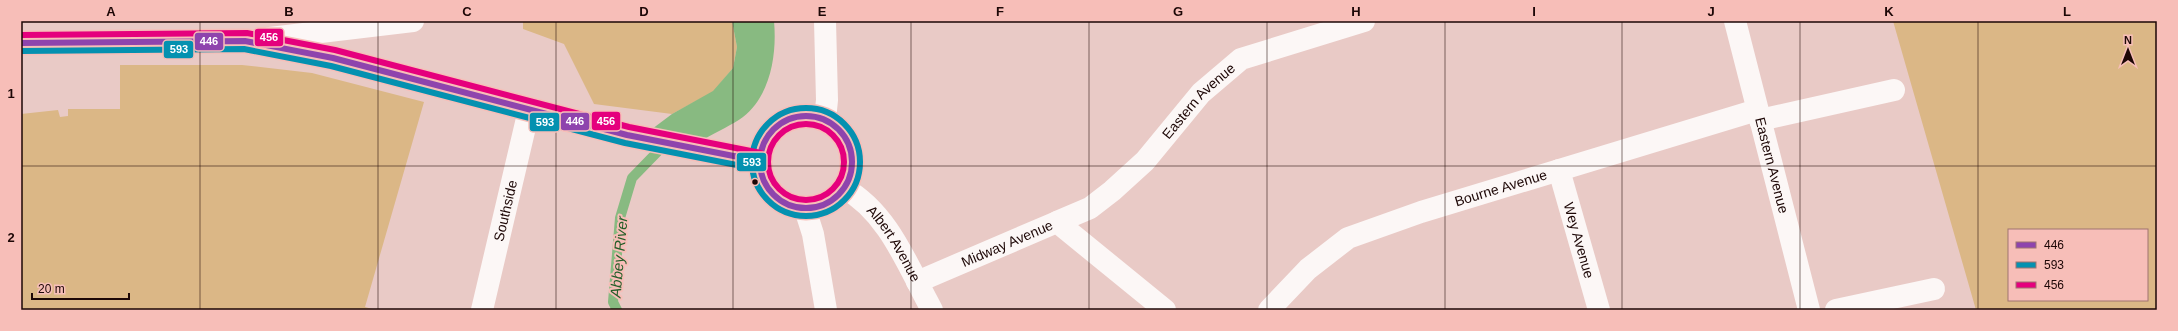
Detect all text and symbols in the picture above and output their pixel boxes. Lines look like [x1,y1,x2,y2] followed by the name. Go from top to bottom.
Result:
[106,4,116,19] text: A
[284,4,294,19] text: B
[462,4,472,19] text: C
[639,4,649,19] text: D
[818,4,827,19] text: E
[996,4,1004,19] text: F
[1173,4,1183,19] text: G
[1351,4,1361,19] text: H
[1532,4,1536,19] text: I
[1707,4,1715,19] text: J
[1884,4,1894,19] text: K
[2063,4,2071,19] text: L
[254,28,284,47] line badge: 456
[2108,30,2148,70] north arrow
[260,31,278,43] text: 456
[194,32,224,51] line badge: 446
[2124,34,2132,46] text: N
[200,35,218,47] text: 446
[163,40,194,59] line badge: 593
[170,43,188,55] text: 593
[1159,60,1238,142] street label: Eastern Avenue
[7,86,15,101] text: 1
[591,111,621,131] line badge: 456
[529,112,560,132] line badge: 593
[560,112,590,131] line badge: 446
[566,115,584,127] text: 446
[597,115,615,127] text: 456
[536,116,554,128] text: 593
[1752,116,1792,215] street label: Eastern Avenue
[736,152,767,172] line badge: 593
[743,156,761,168] text: 593
[1453,166,1549,209] street label: Bourne Avenue
[750,177,760,187] unlabelled marker
[490,178,520,243] street label: Southside
[1561,200,1598,280] street label: Wey Avenue
[864,202,924,284] street label: Albert Avenue
[606,215,631,299] water label: Abbey River
[959,217,1055,270] street label: Midway Avenue
[2008,229,2148,301] legend
[7,230,15,245] text: 2
[2044,238,2064,252] text: 446
[2044,258,2064,272] text: 593
[32,275,129,301] scale bar
[2044,278,2064,292] text: 456
[38,282,65,296] text: 20 m

